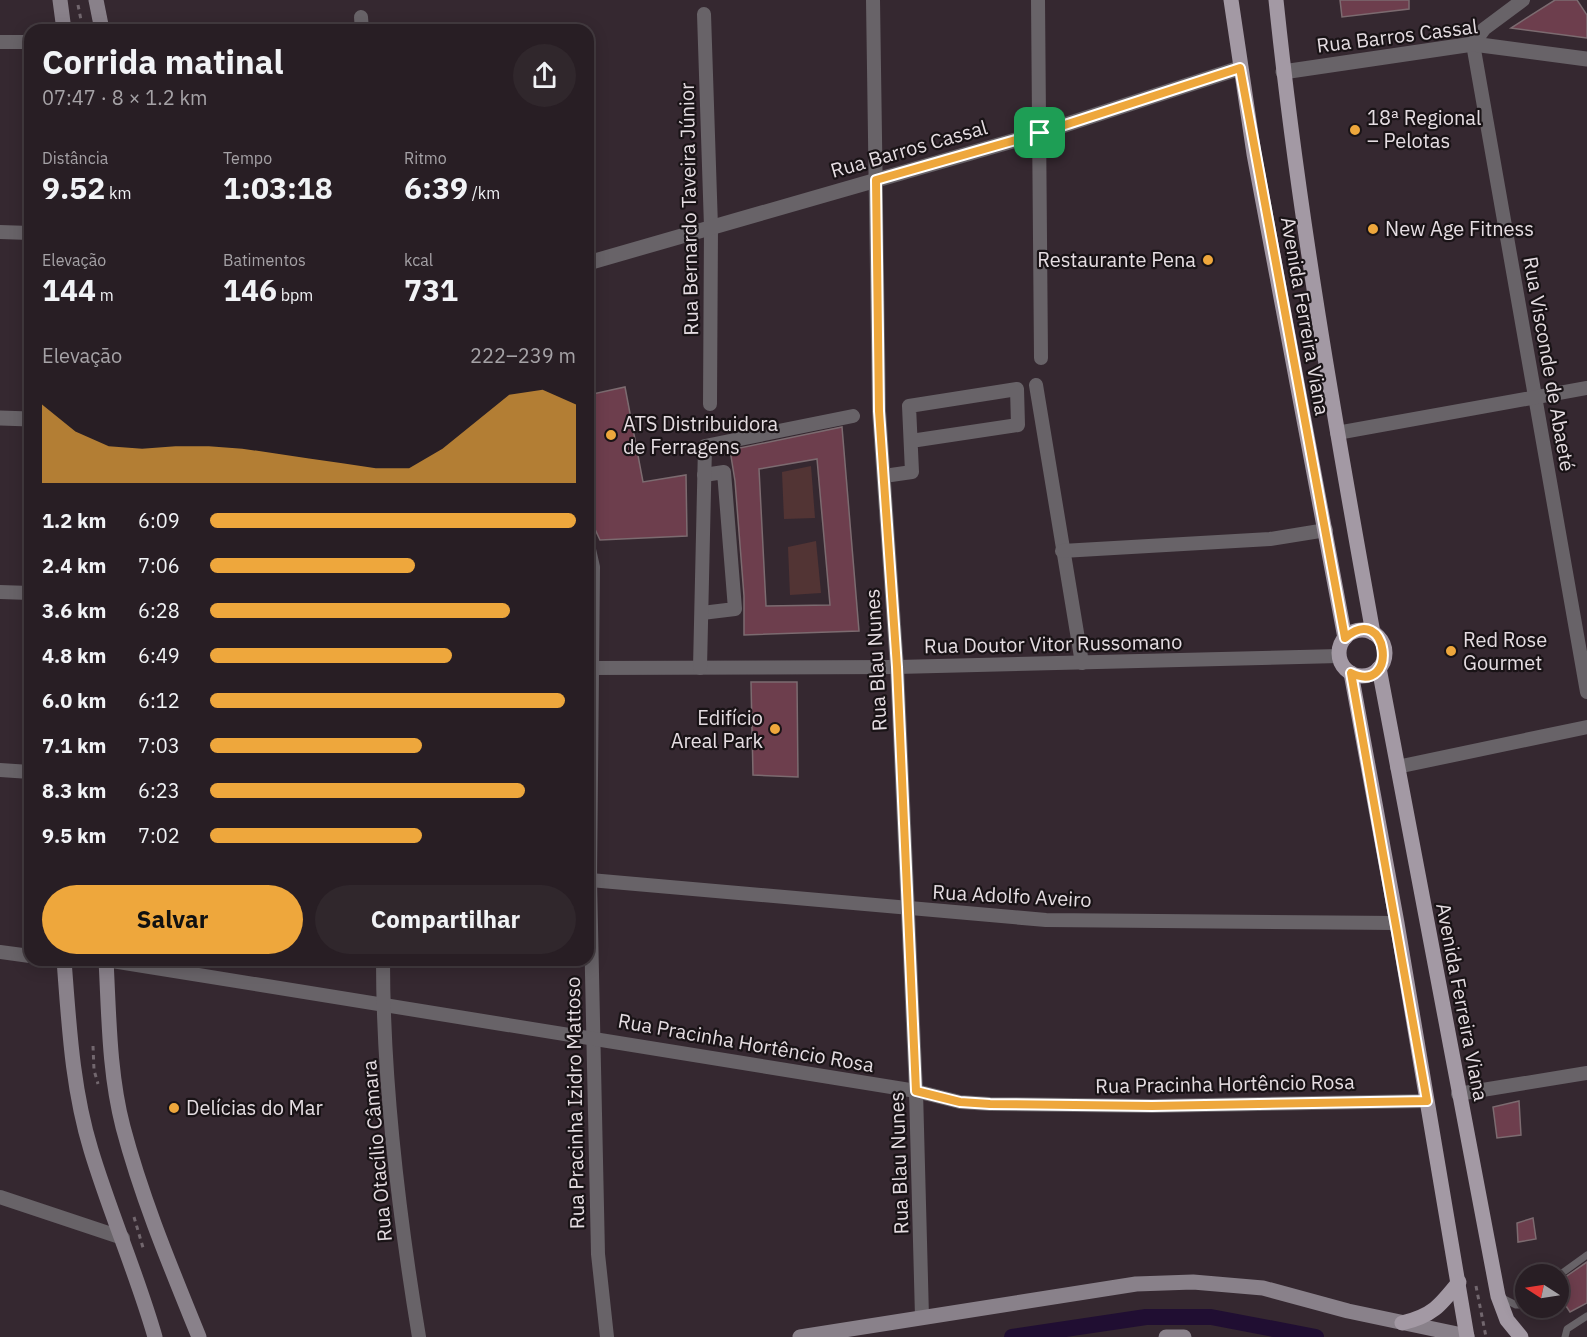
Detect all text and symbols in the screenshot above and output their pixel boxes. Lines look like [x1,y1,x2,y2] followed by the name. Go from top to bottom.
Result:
[1315,12,1479,59] street label: Rua Barros Cassal
[42,40,283,83] text: Corrida matinal
[513,44,576,107] button: share
[673,82,704,336] street label: Rua Bernardo Taveira Júnior
[42,84,207,111] text: 07:47 · 8 × 1.2 km
[1367,104,1481,154] place label: 18ª Regional – Pelotas
[1014,107,1065,158] pin
[827,113,991,184] street label: Rua Barros Cassal
[1023,116,1056,149] icon: arrive
[1348,123,1362,137] marker: 18ª Regional – Pelotas
[42,148,108,168] text: Distância
[223,148,272,168] text: Tempo
[404,148,447,168] text: Ritmo
[42,168,105,207] text: 9.52
[223,168,333,207] text: 1:03:18
[404,168,468,207] text: 6:39
[105,183,132,203] text: km
[468,183,500,203] text: /km
[1275,214,1336,418] street label: Avenida Ferreira Viana
[1385,215,1534,242] place label: New Age Fitness
[1366,222,1380,236] marker: New Age Fitness
[1037,246,1196,273] place label: Restaurante Pena
[42,250,106,270] text: Elevação
[223,250,306,270] text: Batimentos
[404,250,433,270] text: kcal
[1201,253,1215,267] marker: Restaurante Pena
[1517,254,1582,473] street label: Rua Visconde de Abaeté
[42,270,96,309] text: 144
[223,270,277,309] text: 146
[404,270,458,309] text: 731
[96,285,114,305] text: m
[277,285,313,305] text: bpm
[42,342,122,369] text: Elevação
[470,342,576,369] text: 222–239 m
[623,410,778,460] place label: ATS Distribuidora de Ferragens
[604,428,618,442] marker: ATS Distribuidora de Ferragens
[42,507,106,534] text: 1.2 km
[138,507,180,534] text: 6:09
[42,552,106,579] text: 2.4 km
[138,552,180,579] text: 7:06
[858,588,893,732] street label: Rua Blau Nunes
[42,597,106,624] text: 3.6 km
[138,597,180,624] text: 6:28
[1463,626,1547,676] place label: Red Rose Gourmet
[924,628,1182,659] street label: Rua Doutor Vitor Russomano
[42,642,106,669] text: 4.8 km
[138,642,180,669] text: 6:49
[1444,644,1458,658] marker: Red Rose Gourmet
[42,687,106,714] text: 6.0 km
[138,687,180,714] text: 6:12
[671,704,763,754] place label: Edifício Areal Park
[768,722,782,736] marker: Edifício Areal Park
[42,732,106,759] text: 7.1 km
[138,732,180,759] text: 7:03
[42,777,106,804] text: 8.3 km
[138,777,180,804] text: 6:23
[42,822,106,849] text: 9.5 km
[138,822,180,849] text: 7:02
[932,878,1092,913] street label: Rua Adolfo Aveiro
[42,885,303,954] button: Salvar
[315,885,576,954] button: Compartilhar
[1430,901,1495,1104] street label: Avenida Ferreira Viana
[559,977,590,1229] street label: Rua Pracinha Izidro Mattoso
[616,1007,877,1078] street label: Rua Pracinha Hortêncio Rosa
[355,1059,398,1243] street label: Rua Otacílio Câmara
[1095,1068,1355,1099] street label: Rua Pracinha Hortêncio Rosa
[883,1091,914,1235] street label: Rua Blau Nunes
[186,1094,323,1121] place label: Delícias do Mar
[167,1101,181,1115] marker: Delícias do Mar
[1515,1264,1569,1318] north arrow
[1515,1264,1569,1318] map controls

